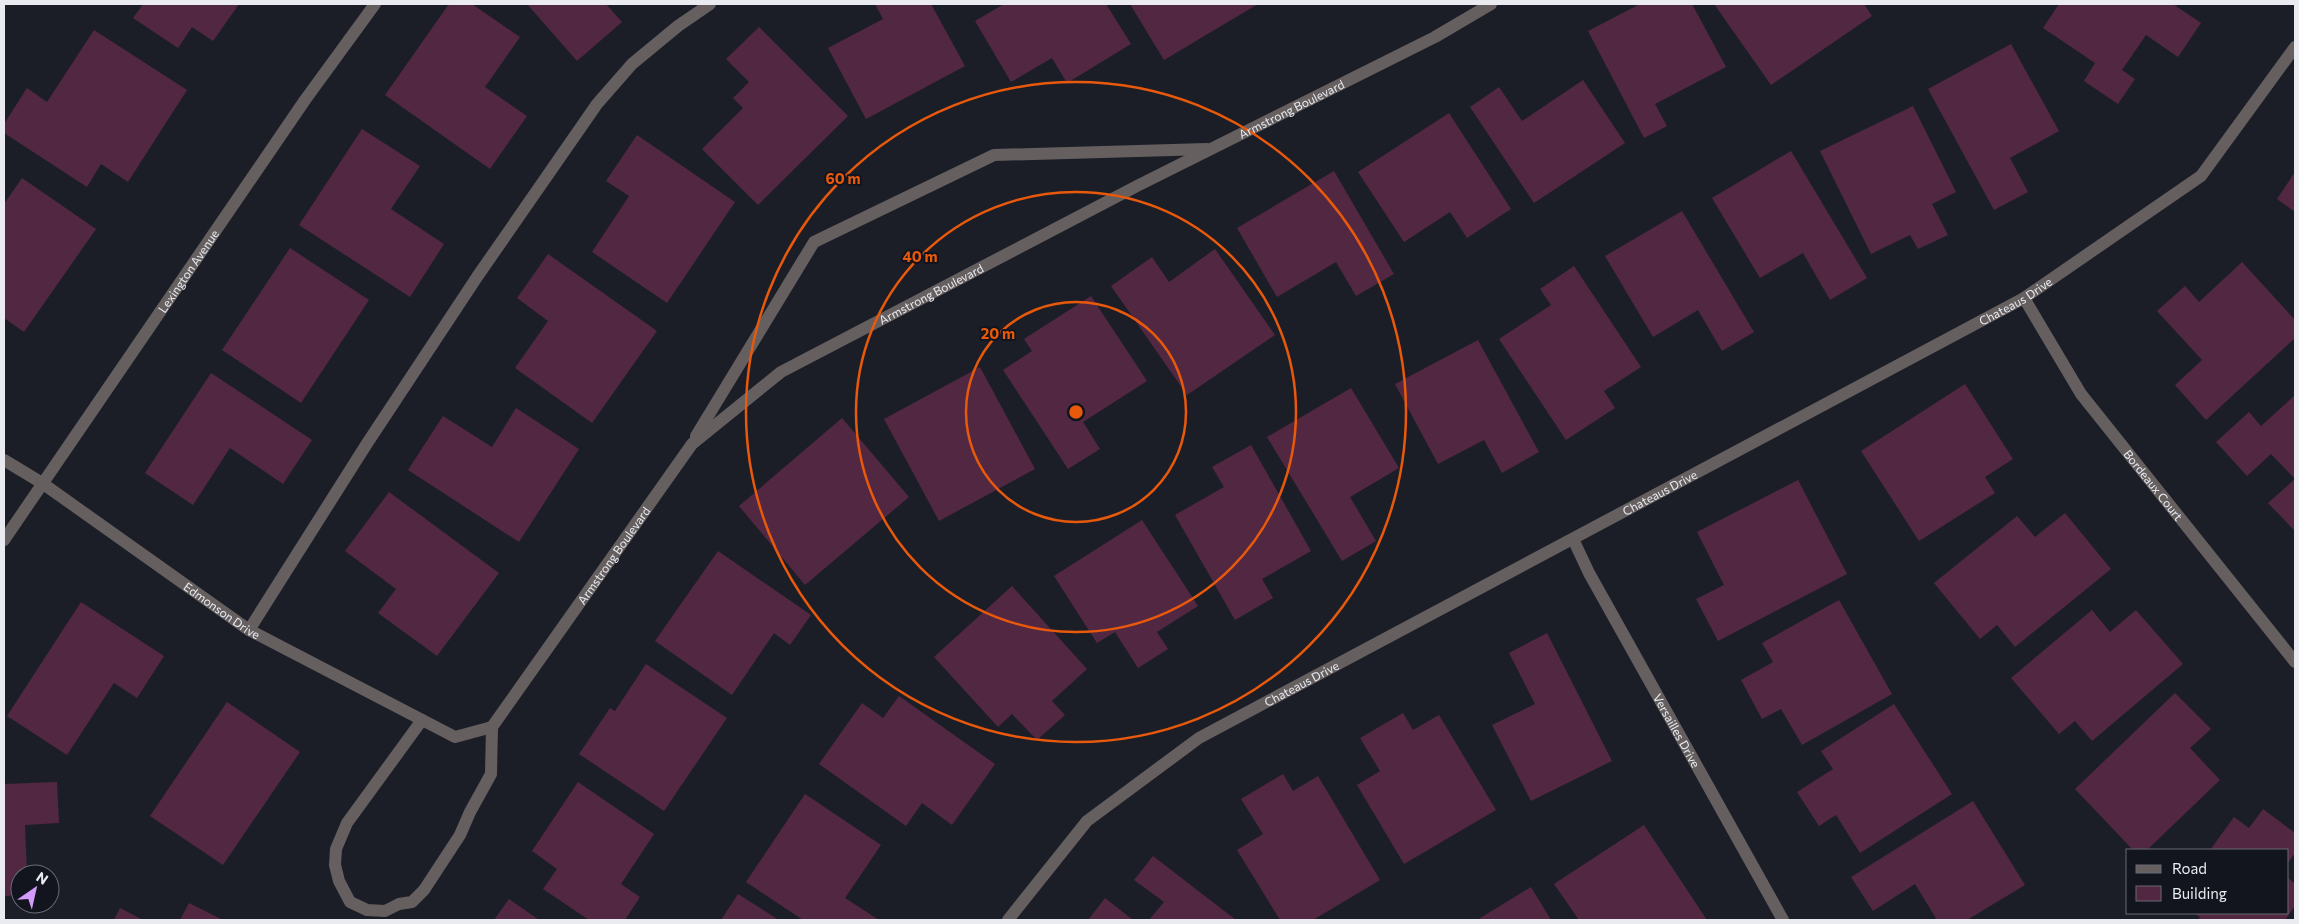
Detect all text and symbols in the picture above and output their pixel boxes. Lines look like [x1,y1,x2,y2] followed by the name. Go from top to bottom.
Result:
[1236,77,1346,141] street label: Armstrong Boulevard
[825,169,861,187] text: 60 m
[155,227,221,315] street label: Lexington Avenue
[902,247,938,265] text: 40 m
[876,261,986,327] street label: Armstrong Boulevard
[1976,274,2054,328] street label: Chateaus Drive
[981,324,1015,342] text: 20 m
[1067,403,1085,421] centre of rings
[2121,447,2186,523] street label: Bordeaux Court
[1620,467,1699,518] street label: Chateaus Drive
[574,504,653,607] street label: Armstrong Boulevard
[181,579,262,641] street label: Edmonson Drive
[1262,658,1341,709] street label: Chateaus Drive
[1651,691,1703,770] street label: Versailles Drive
[2126,849,2289,914] legend
[2172,859,2207,877] text: Road
[10,864,60,914] north arrow
[33,868,52,888] text: N
[2172,884,2227,902] text: Building

